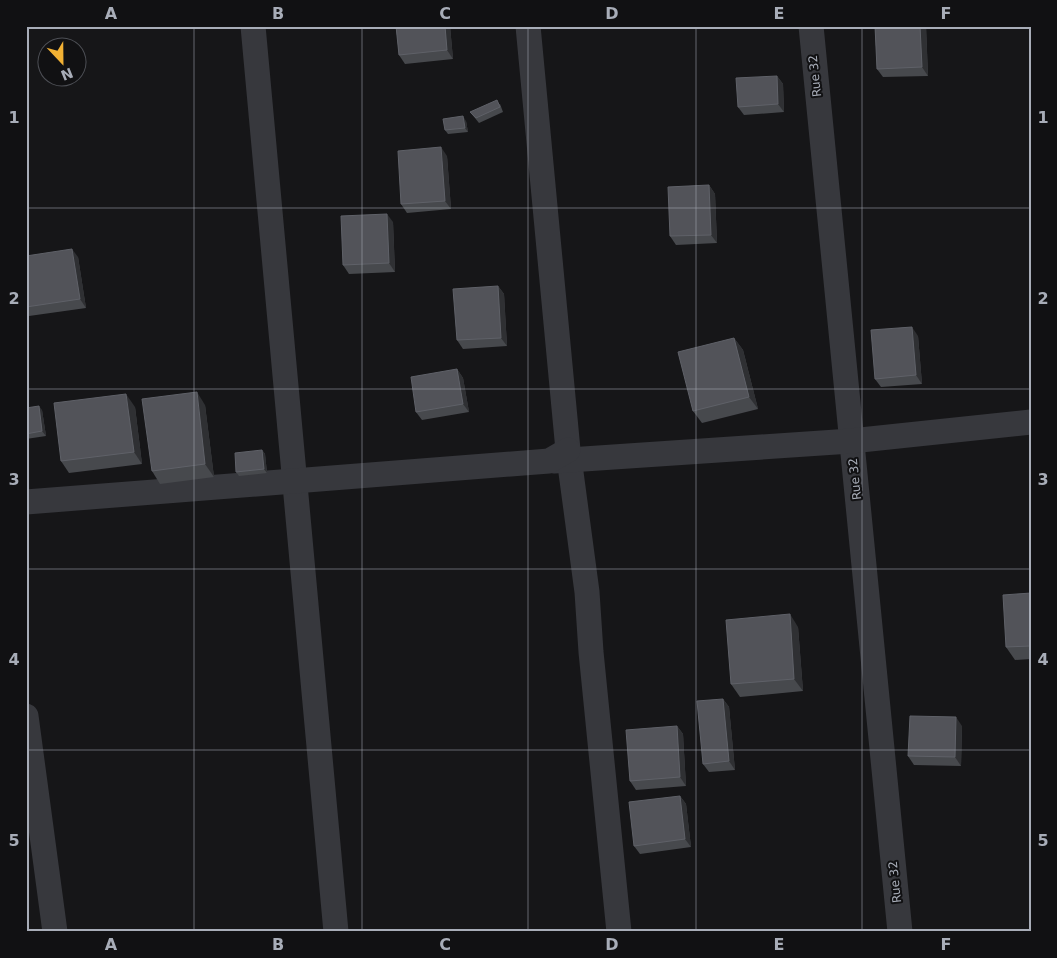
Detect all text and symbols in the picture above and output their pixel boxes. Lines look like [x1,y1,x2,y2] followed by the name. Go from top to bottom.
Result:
[105,4,118,23] text: A
[272,4,284,23] text: B
[439,4,451,23] text: C
[605,4,619,23] text: D
[774,4,784,23] text: E
[941,4,951,23] text: F
[38,38,88,88] north arrow
[806,54,824,98] street label: Rue 32
[58,64,75,84] text: N
[8,108,20,127] text: 1
[1037,108,1049,127] text: 1
[8,289,20,308] text: 2
[1037,289,1049,308] text: 2
[846,457,864,501] street label: Rue 32
[8,470,20,489] text: 3
[1037,470,1049,489] text: 3
[8,650,20,669] text: 4
[1037,650,1049,669] text: 4
[8,831,20,850] text: 5
[1037,831,1049,850] text: 5
[886,860,904,904] street label: Rue 32
[105,935,118,954] text: A
[272,935,284,954] text: B
[439,935,451,954] text: C
[605,935,619,954] text: D
[774,935,784,954] text: E
[941,935,951,954] text: F

